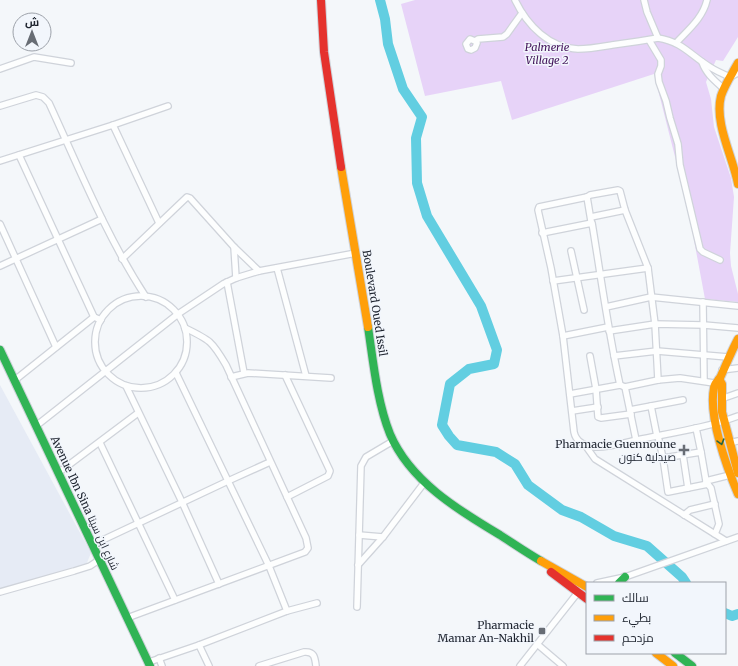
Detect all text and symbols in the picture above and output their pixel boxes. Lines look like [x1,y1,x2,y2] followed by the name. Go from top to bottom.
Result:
[12,12,52,52] north arrow
[25,15,39,29] text: ش
[525,40,570,67] park label: Palmerie Village 2
[360,249,390,358] street label: Boulevard Oued Issil
[46,433,122,573] street label: Avenue Ibn Sina شارع ابن سينا
[555,437,676,464] place label: Pharmacie Guennoune صيدلية كنون
[716,438,725,445] one-way arrow
[679,445,689,455] marker: Pharmacie Guennoune صيدلية كنون
[586,582,726,654] legend
[622,590,649,605] text: سالك
[622,610,651,628] text: بطيء
[438,618,535,645] place label: Pharmacie Mamar An-Nakhil
[537,626,547,636] marker: Pharmacie Mamar An-Nakhil
[622,630,654,646] text: مزدحم

